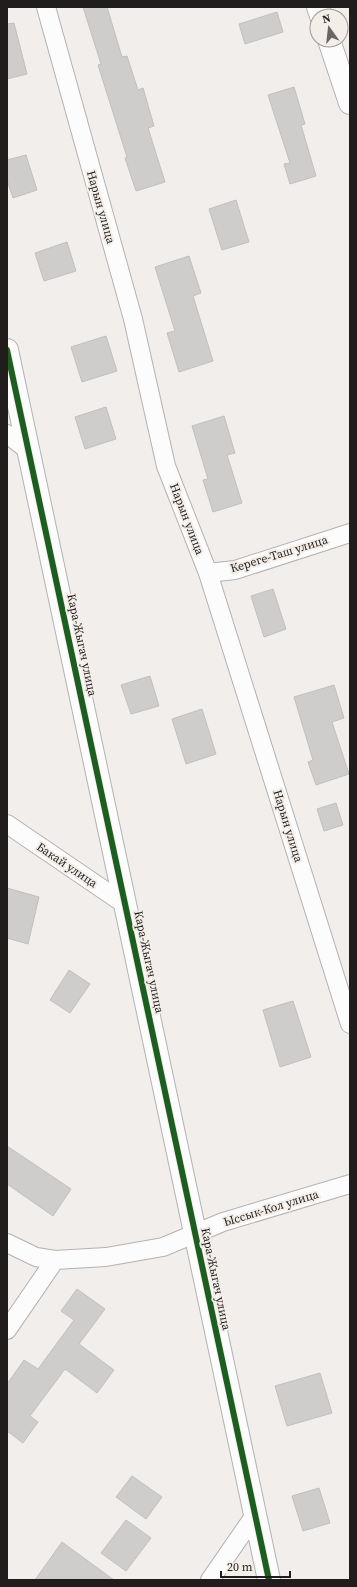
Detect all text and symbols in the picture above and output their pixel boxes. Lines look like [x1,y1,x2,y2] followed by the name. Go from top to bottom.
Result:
[309,8,349,48] north arrow
[321,11,332,27] text: N
[83,169,119,246] street label: Нарын улица
[166,481,208,558] street label: Нарын улица
[228,531,331,576] street label: Кереге-Таш улица
[63,592,101,699] street label: Кара-Жыгач улица
[269,788,307,865] street label: Нарын улица
[33,839,101,892] street label: Бакай улица
[130,909,168,1016] street label: Кара-Жыгач улица
[221,1186,321,1230] street label: Ыссык-Кол улица
[197,1226,235,1333] street label: Кара-Жыгач улица
[221,1553,290,1579] scale bar
[227,1559,253,1575] text: 20 m

